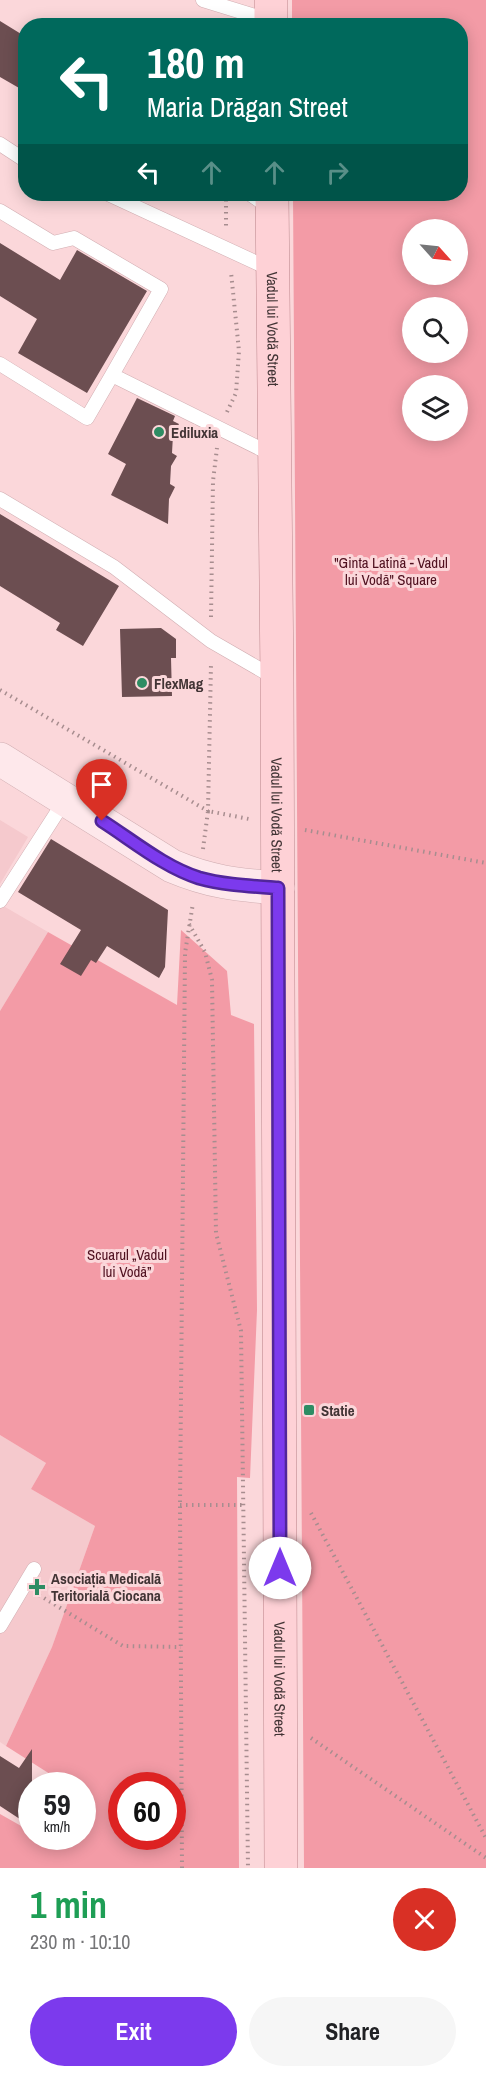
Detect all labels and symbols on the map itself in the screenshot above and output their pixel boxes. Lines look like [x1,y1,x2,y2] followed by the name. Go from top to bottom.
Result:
[402,219,468,285] north arrow
[262,272,284,387] street label: Vadul lui Vodă Street
[171,422,218,443] place label: Ediluxia
[152,425,166,439] marker: Ediluxia
[334,552,448,590] park label: "Ginta Latină - Vadul lui Vodă" Square
[154,673,204,694] place label: FlexMag
[135,676,149,690] marker: FlexMag
[267,758,288,873] street label: Vadul lui Vodă Street
[76,759,127,821] pin
[87,1244,167,1282] park label: Scuarul „Vadul lui Vodă”
[321,1400,355,1421] place label: Statie
[302,1403,316,1417] marker: Statie
[248,1536,312,1600] position arrow
[51,1568,161,1606] place label: Asociația Medicală Teritorială Ciocana
[28,1578,46,1596] marker: Asociația Medicală Teritorială Ciocana
[270,1622,291,1737] street label: Vadul lui Vodă Street
[108,1772,186,1850] speed limit sign: 60

